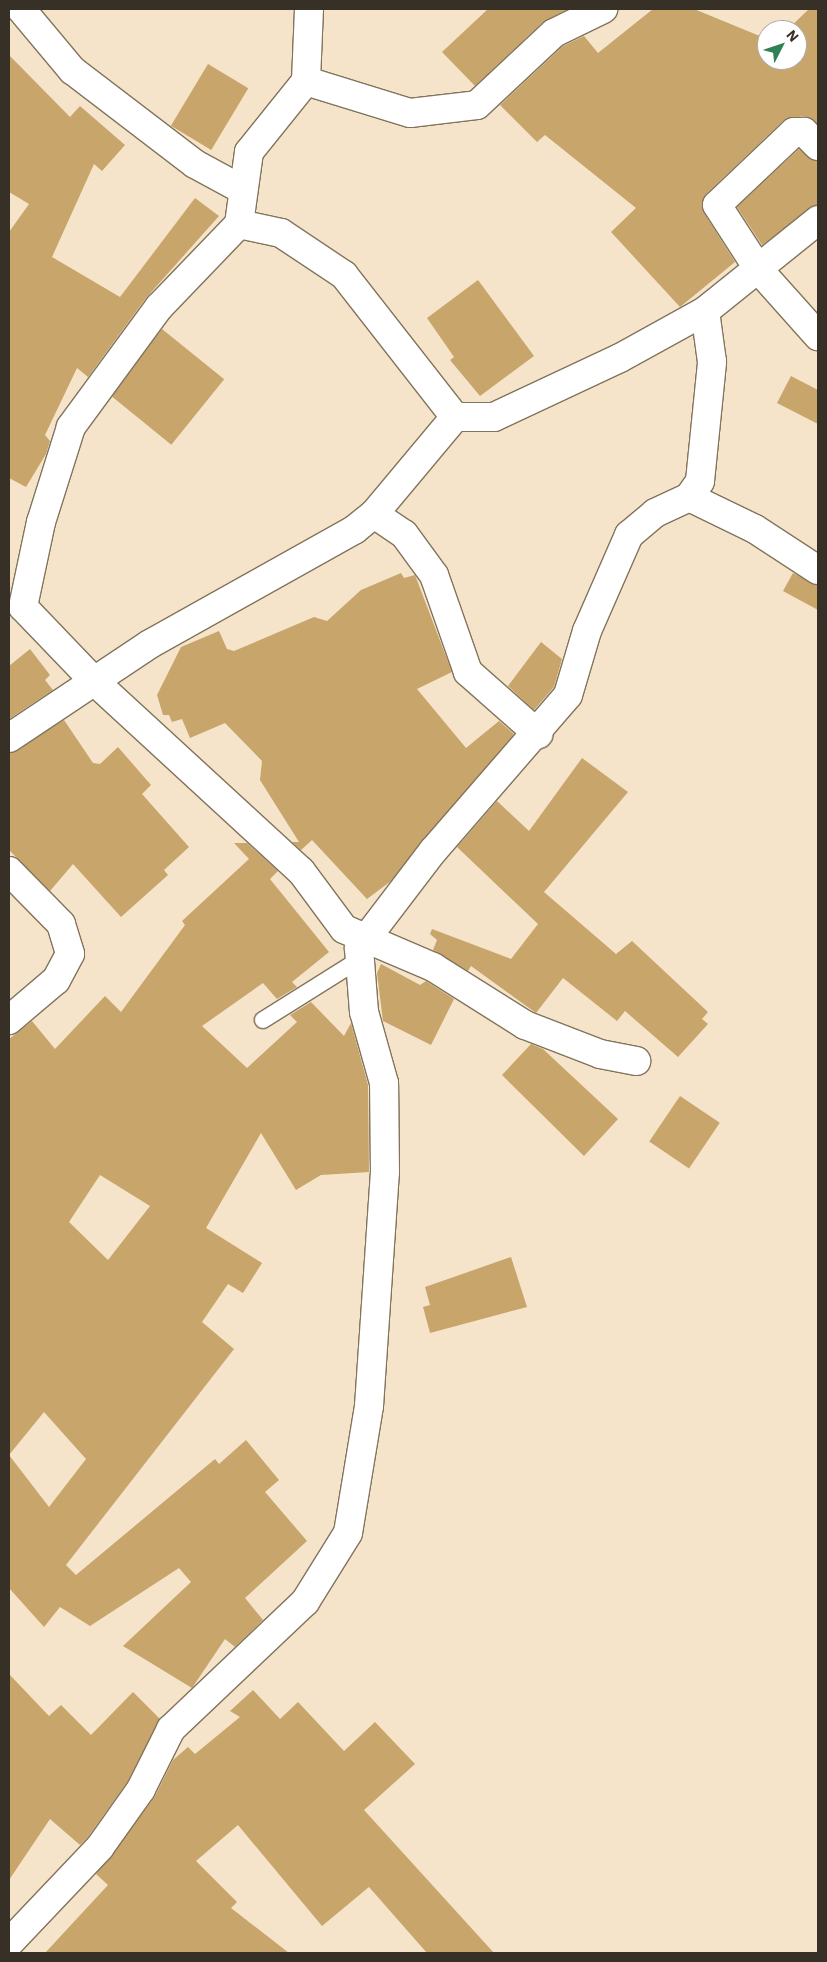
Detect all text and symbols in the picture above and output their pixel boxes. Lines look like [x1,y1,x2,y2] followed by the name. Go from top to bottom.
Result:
[757,20,807,70] north arrow
[782,26,803,46] text: N

